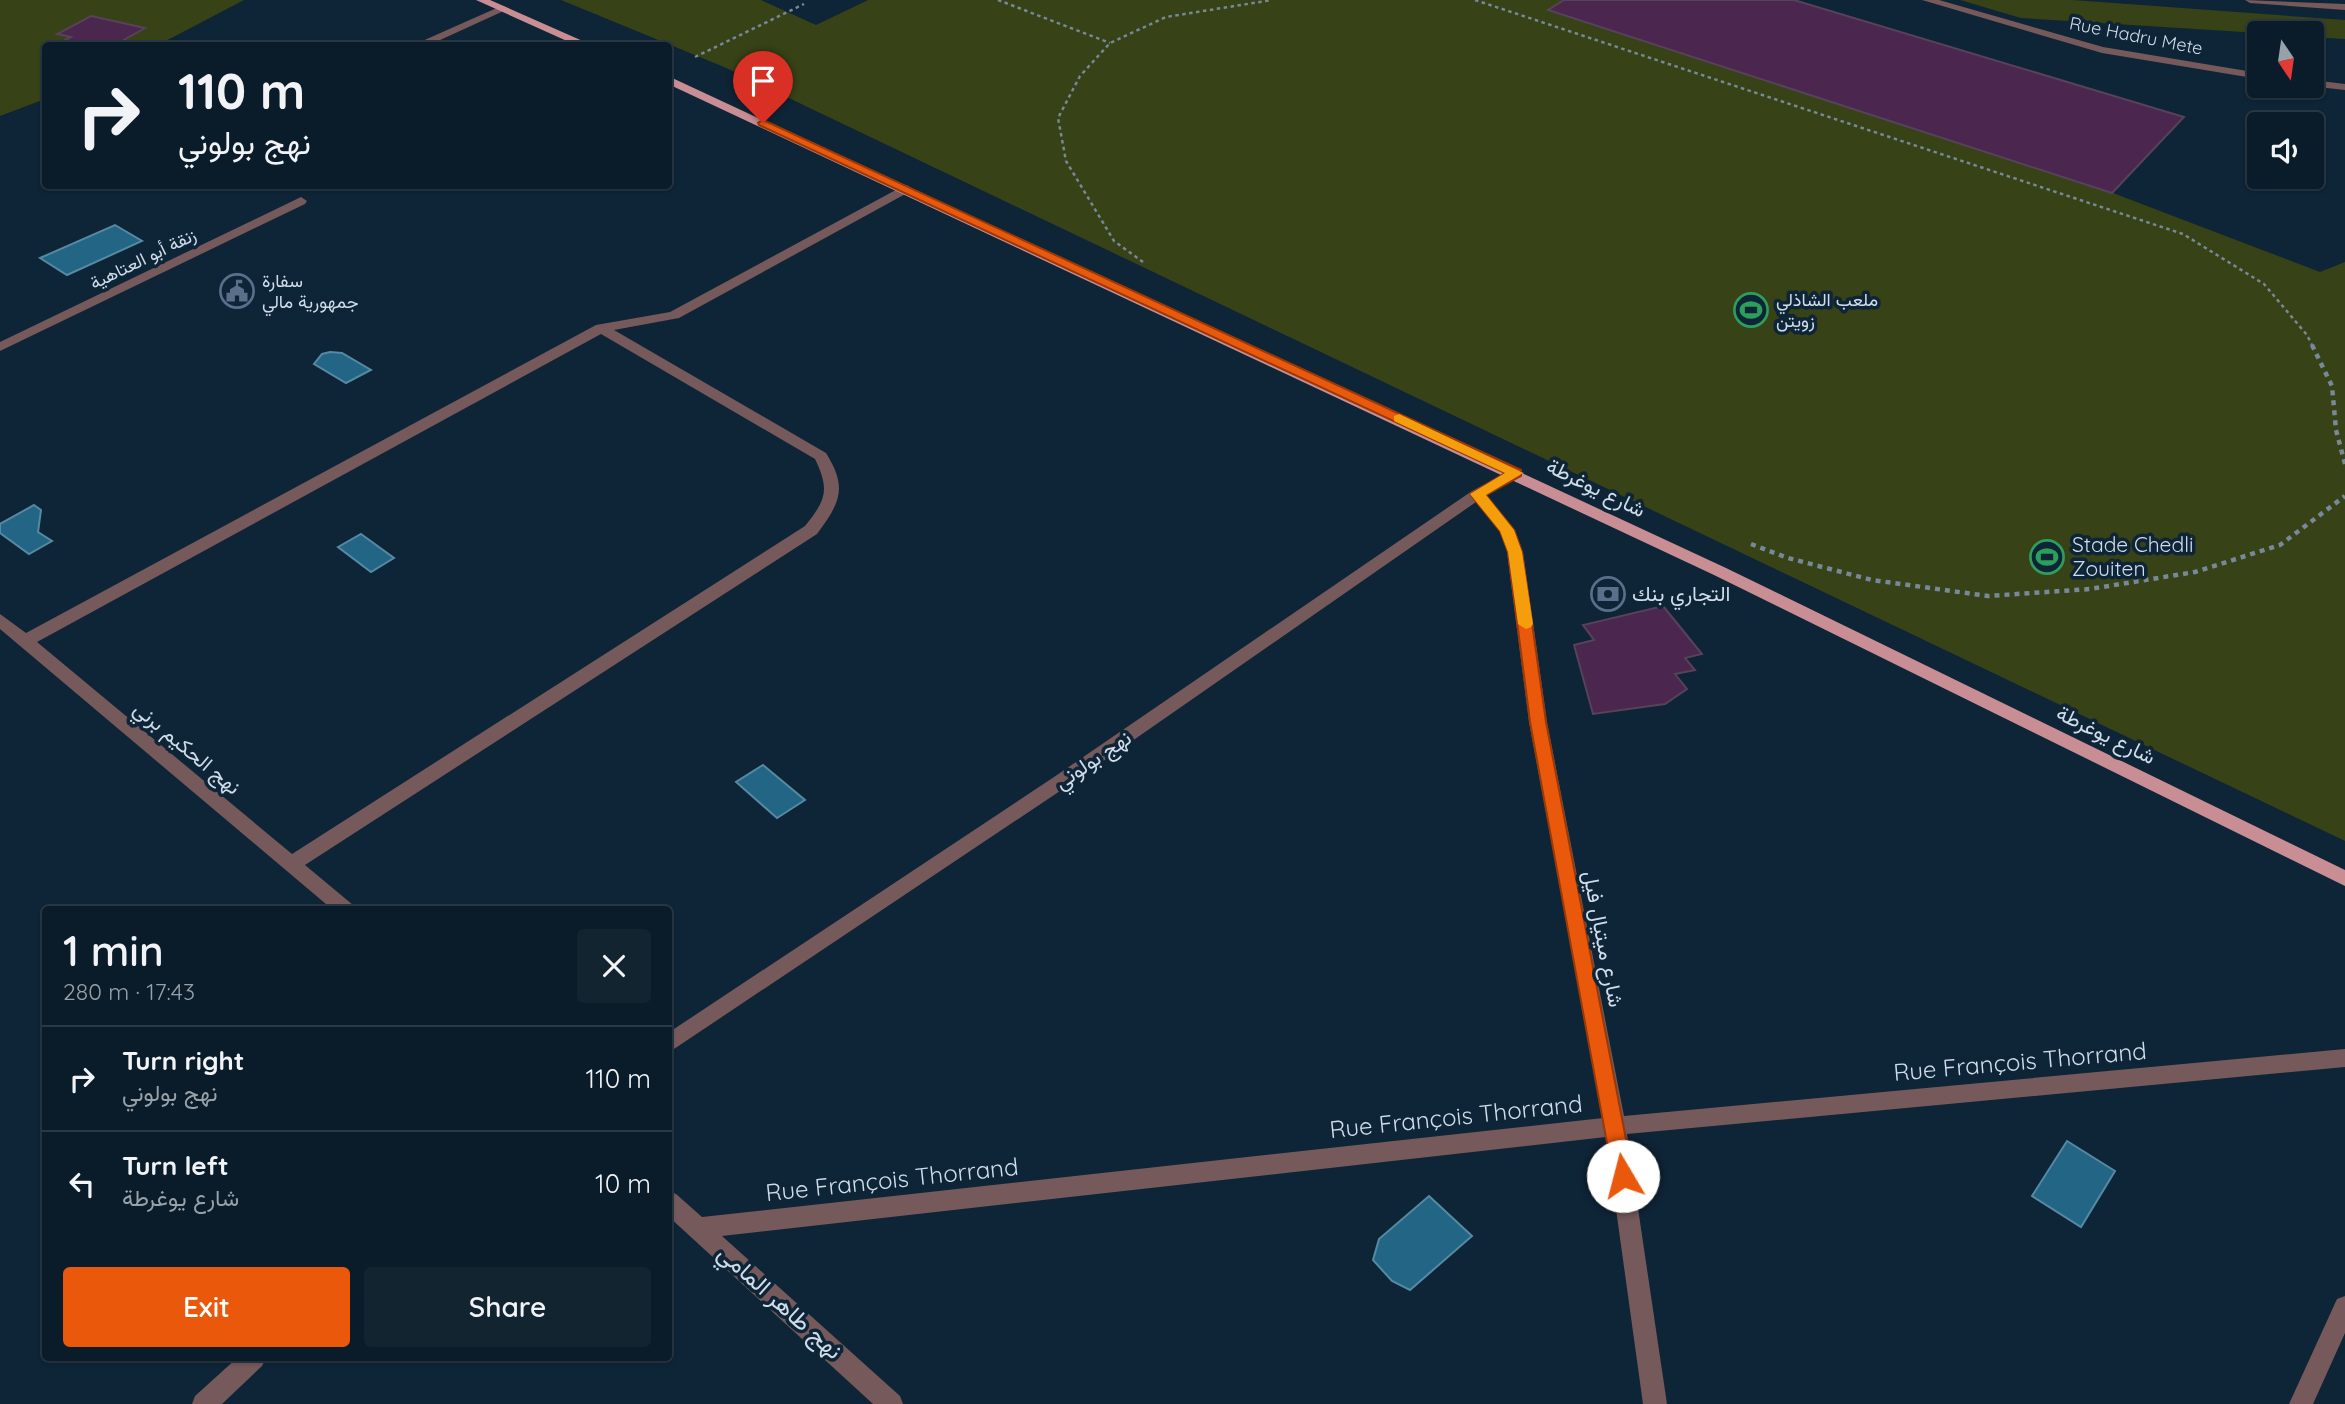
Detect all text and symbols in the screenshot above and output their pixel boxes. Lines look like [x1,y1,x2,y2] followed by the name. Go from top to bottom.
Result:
[2067,11,2205,60] street label: Rue Hadru Mete
[2247,21,2324,98] north arrow
[2247,21,2324,189] map controls
[733,51,793,123] pin
[178,60,305,121] text: 110 m
[744,62,782,100] icon: arrive
[63,70,154,161] icon: right
[2247,112,2324,189] button: sound
[178,122,311,162] text: نهج بولوني
[86,223,200,294] street label: زنقة أبو العتاهية
[262,269,359,317] place label: سفارة جمهورية مالي
[218,272,256,310] public building icon: سفارة جمهورية مالي
[1776,288,1878,332] place label: ملعب الشاذلي زويتن
[1732,291,1770,329] sports icon: ملعب الشاذلي زويتن
[1542,452,1650,524] street label: شارع يوغرطة
[2072,531,2194,581] place label: Stade Chedli Zouiten
[2028,538,2066,576] sports icon: Stade Chedli Zouiten
[1589,575,1627,613] bank icon: التجاري بنك
[1632,580,1730,611] place label: التجاري بنك
[126,695,246,803] street label: نهج الحكيم برني
[2052,699,2160,771] street label: شارع يوغرطة
[1049,724,1139,798] street label: نهج بولوني
[1576,868,1630,1010] street label: شارع ميتيال فيل
[63,924,164,977] text: 1 min
[577,929,651,1003] button: close
[63,977,195,1006] text: 280 m · 17:43
[1892,1035,2148,1087] street label: Rue François Thorrand
[122,1044,244,1077] text: Turn right
[63,1060,101,1098] icon: right
[585,1062,651,1095] text: 110 m
[122,1078,217,1107] text: نهج بولوني
[1328,1088,1584,1144] street label: Rue François Thorrand
[1586,1139,1660,1213] position arrow
[122,1149,229,1182] text: Turn left
[764,1151,1020,1207] street label: Rue François Thorrand
[63,1165,101,1203] icon: left
[595,1167,651,1200] text: 10 m
[122,1183,239,1212] text: شارع يوغرطة
[709,1237,849,1369] street label: نهج طاهر المامي
[63,1267,350,1347] button: Exit
[364,1267,651,1347] button: Share

